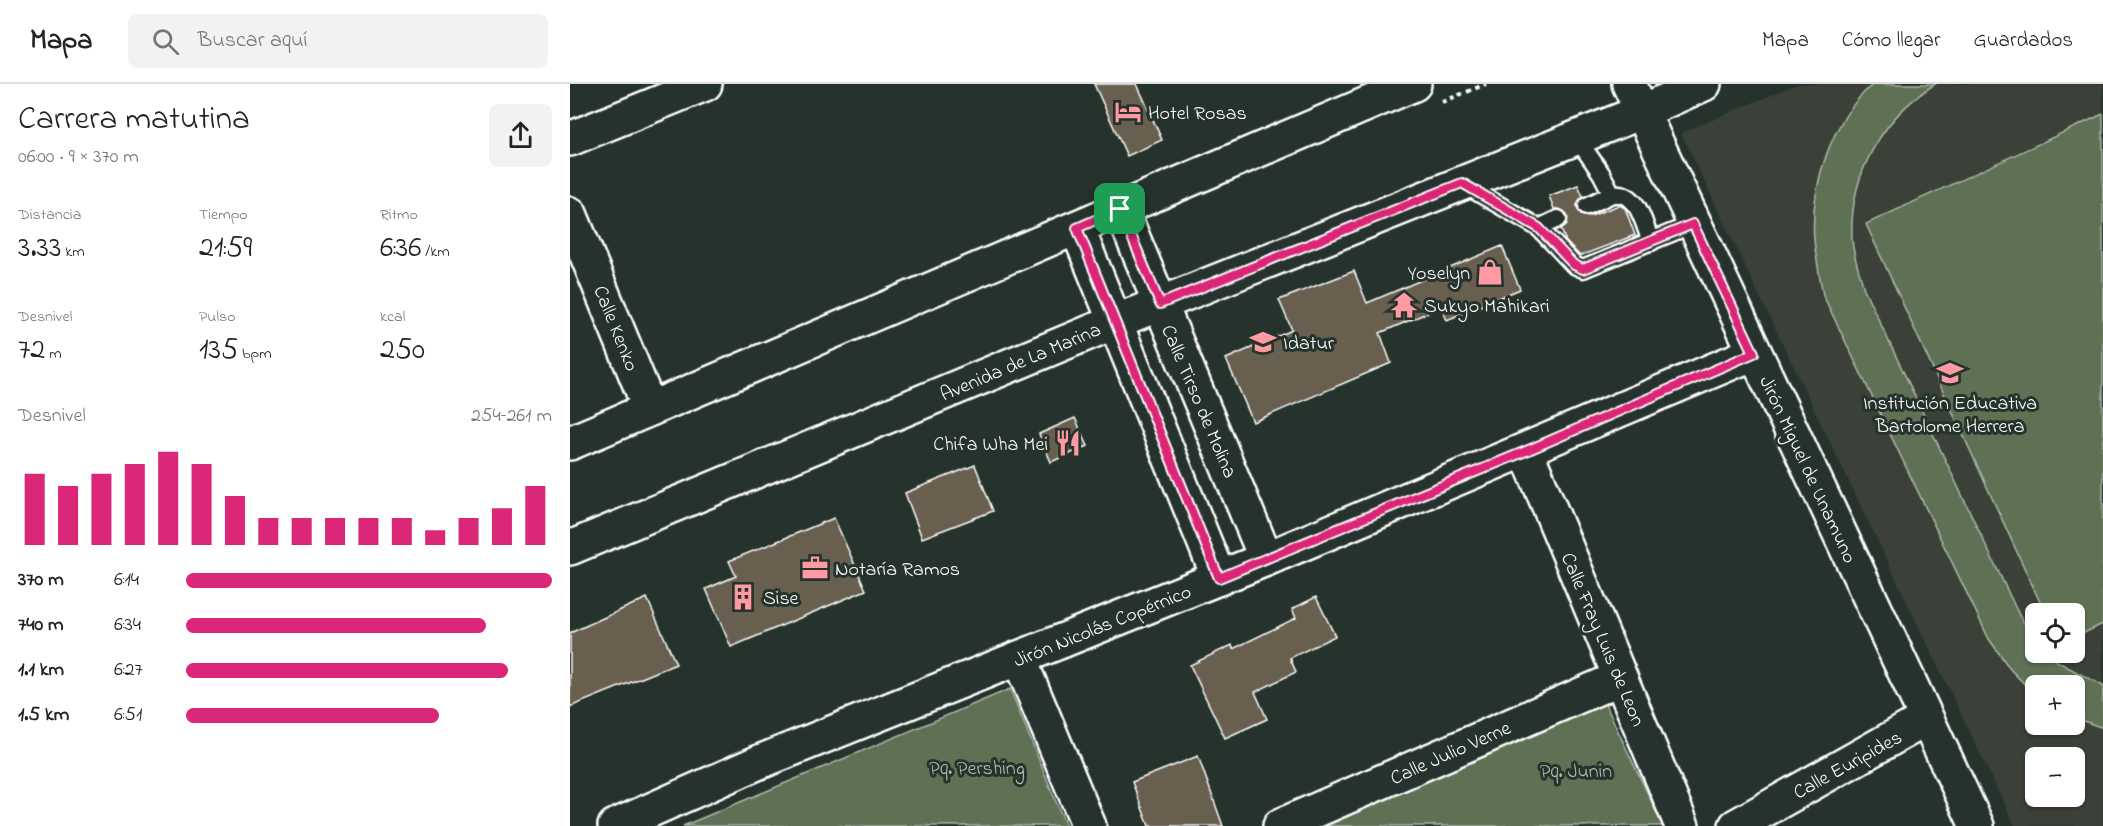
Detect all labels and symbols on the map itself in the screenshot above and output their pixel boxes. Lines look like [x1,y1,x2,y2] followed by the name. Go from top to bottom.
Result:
[1113,97,1143,127] hotel icon: Hotel Rosas
[1148,100,1247,129] place label: Hotel Rosas
[1094,183,1145,234] pin
[1475,257,1505,287] shop icon: Yoselyn
[1408,260,1470,289] place label: Yoselyn
[584,282,645,376] street label: Calle Kenko
[1389,290,1419,320] temple icon: Sukyo Mahikari
[1424,293,1550,322] place label: Sukyo Mahikari
[936,316,1106,410] street label: Avenida de La Marina
[1152,321,1243,483] street label: Calle Tirso de Molina
[1248,327,1278,357] school or university icon: Idatur
[1283,330,1335,359] place label: Idatur
[1935,358,1965,388] school or university icon: Institución Educativa Bartolome Herrera
[1750,372,1863,569] street label: Jirón Miguel de Unamuno
[1863,390,2037,442] place label: Institución Educativa Bartolome Herrera
[1053,428,1083,458] restaurant icon: Chifa Wha Mei
[933,431,1048,460] place label: Chifa Wha Mei
[1552,549,1651,732] street label: Calle Fray Luis de Leon
[800,553,830,583] office icon: Notaría Ramos
[835,556,960,585] place label: Notaría Ramos
[1010,578,1196,676] street label: Jirón Nicolás Copérnico
[728,582,758,612] building icon: Sise
[763,585,799,614] place label: Sise
[1386,715,1516,794] street label: Calle Julio Verne
[1788,724,1908,808] street label: Calle Euripides
[929,755,1025,785] park label: Pq. Pershing
[1540,758,1612,787] park label: Pq. Junin

